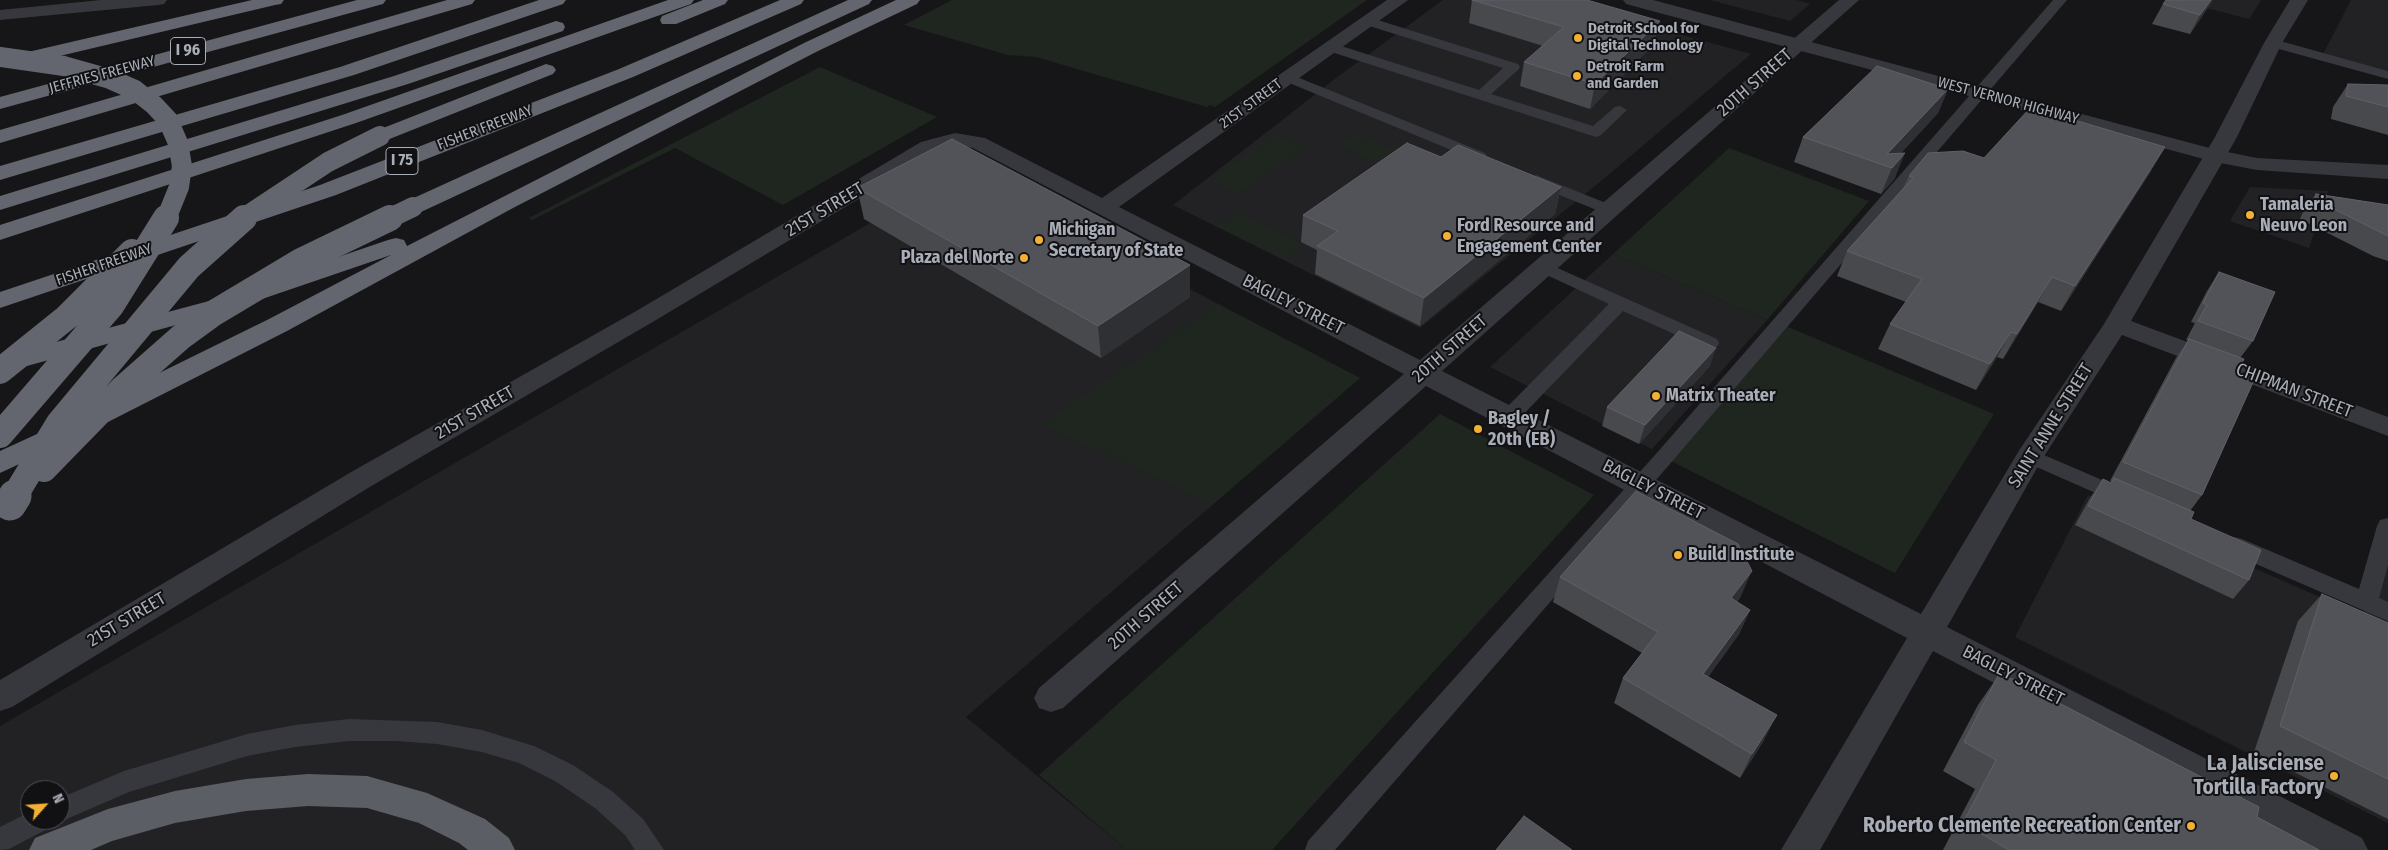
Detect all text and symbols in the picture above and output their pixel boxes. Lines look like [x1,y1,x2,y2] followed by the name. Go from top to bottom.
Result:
[1588,20,1703,55] place label: Detroit School for Digital Technology
[1572,32,1584,44] marker: Detroit School for Digital Technology
[170,37,206,64] road number: I 96
[1713,45,1797,121] street label: 20TH STREET
[47,52,157,98] street label: JEFFRIES FREEWAY
[1587,58,1664,93] place label: Detroit Farm and Garden
[1571,70,1583,82] marker: Detroit Farm and Garden
[1935,73,2081,129] street label: WEST VERNOR HIGHWAY
[1216,75,1286,133] street label: 21ST STREET
[435,102,535,154] street label: FISHER FREEWAY
[386,148,418,175] road number: I 75
[782,178,868,242] street label: 21ST STREET
[2260,194,2347,236] place label: Tamaleria Neuvo Leon
[2244,209,2256,221] marker: Tamaleria Neuvo Leon
[1457,215,1601,258] place label: Ford Resource and Engagement Center
[1049,219,1183,262] place label: Michigan Secretary of State
[1441,230,1453,242] marker: Ford Resource and Engagement Center
[1033,234,1045,246] marker: Michigan Secretary of State
[54,240,154,290] street label: FISHER FREEWAY
[901,247,1014,269] place label: Plaza del Norte
[1018,252,1030,264] marker: Plaza del Norte
[1239,270,1347,340] street label: BAGLEY STREET
[1408,311,1492,387] street label: 20TH STREET
[2233,359,2355,423] street label: CHIPMAN STREET
[2004,360,2098,492] street label: SAINT ANNE STREET
[432,382,518,444] street label: 21ST STREET
[1666,385,1776,407] place label: Matrix Theater
[1650,390,1662,402] marker: Matrix Theater
[1488,408,1555,450] place label: Bagley / 20th (EB)
[1472,423,1484,435] marker: Bagley / 20th (EB)
[1599,455,1707,525] street label: BAGLEY STREET
[1688,544,1794,566] place label: Build Institute
[1672,549,1684,561] marker: Build Institute
[1104,578,1188,654] street label: 20TH STREET
[84,588,170,652] street label: 21ST STREET
[1959,641,2067,711] street label: BAGLEY STREET
[2193,751,2324,801] place label: La Jalisciense Tortilla Factory
[2328,770,2340,782] marker: La Jalisciense Tortilla Factory
[20,780,70,830] north arrow
[49,791,68,806] text: N
[1863,813,2181,839] place label: Roberto Clemente Recreation Center
[2185,820,2197,832] marker: Roberto Clemente Recreation Center

